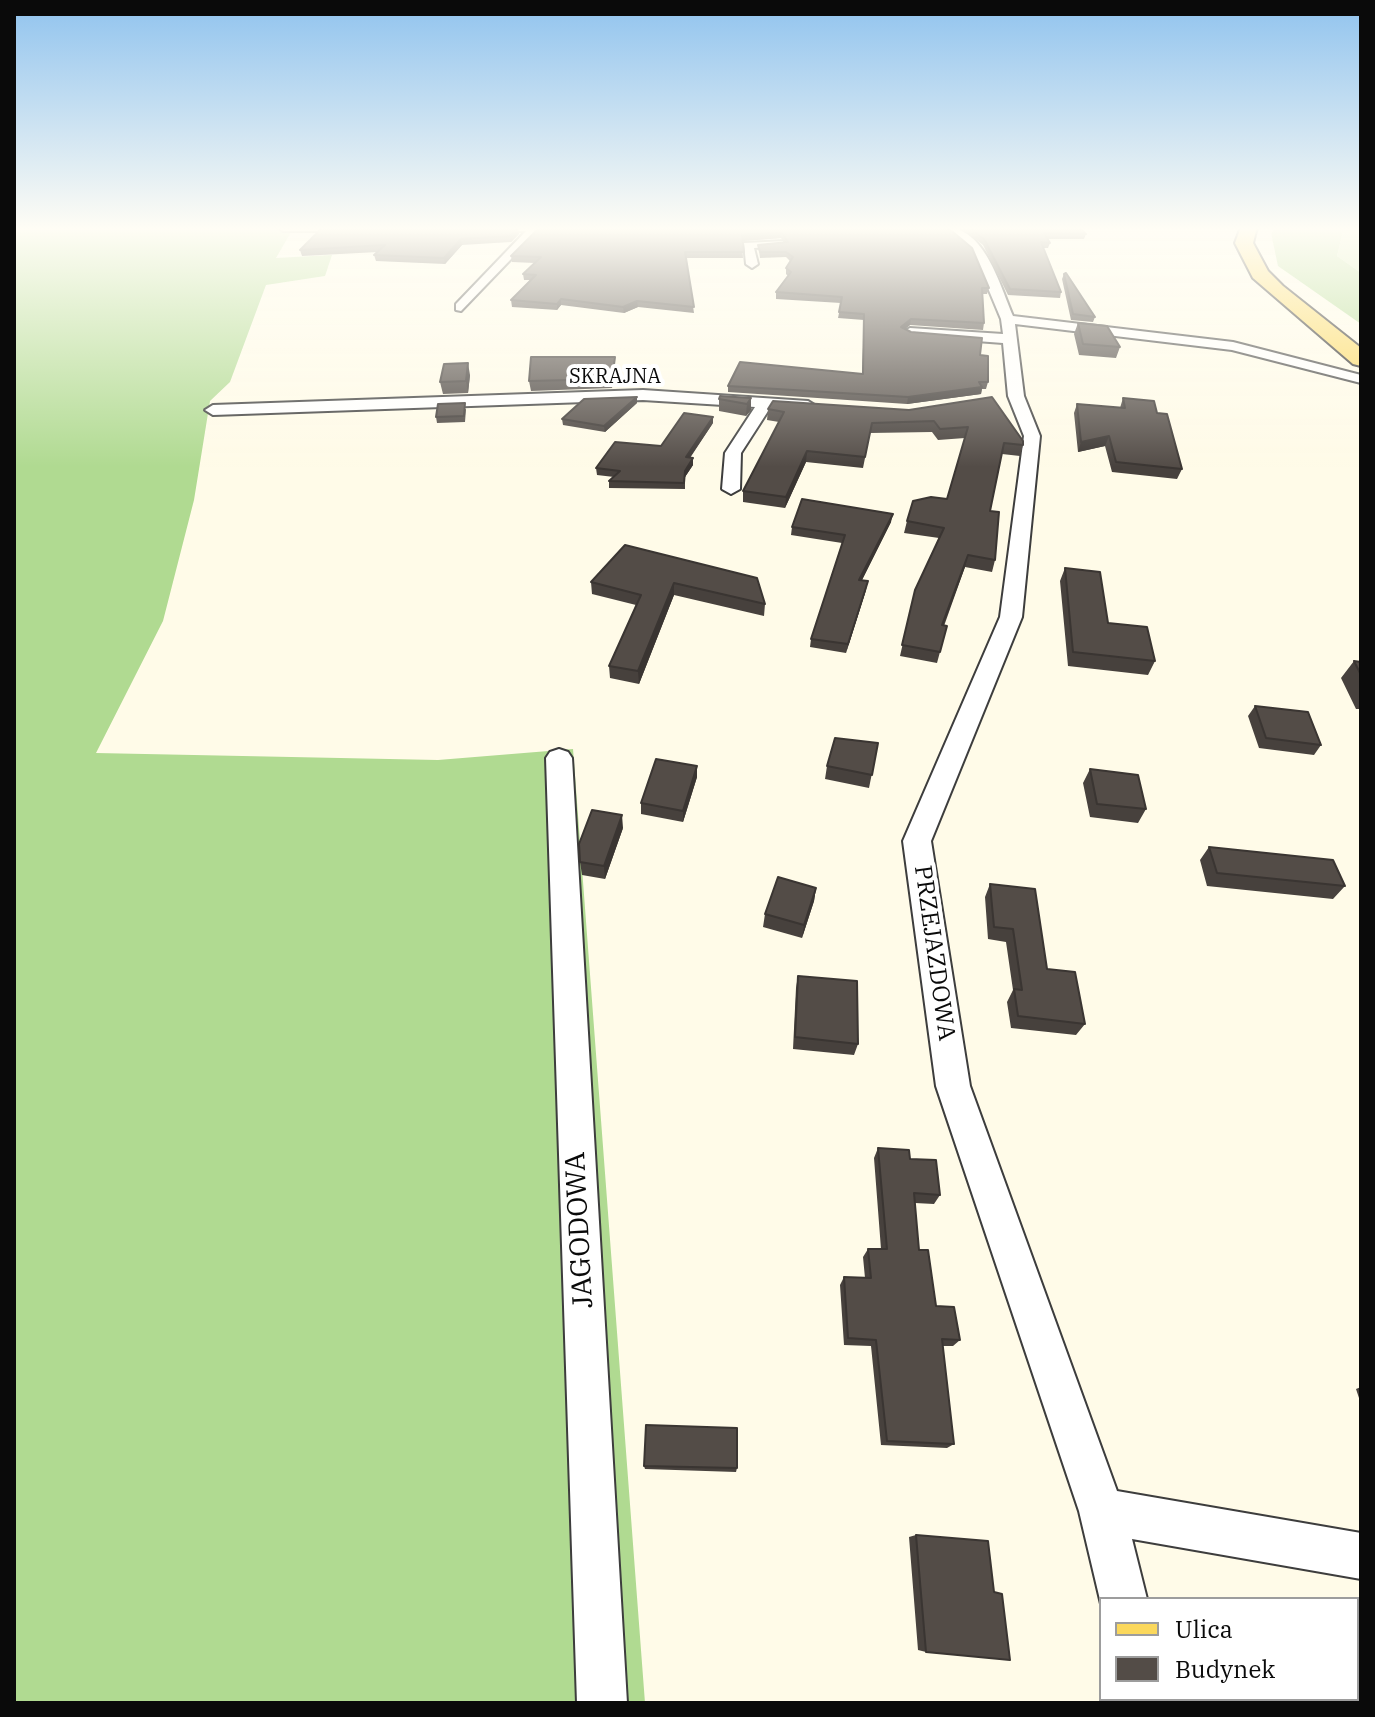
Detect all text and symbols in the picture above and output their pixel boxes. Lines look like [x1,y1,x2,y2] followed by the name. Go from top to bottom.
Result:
[569,365,661,389] street label: SKRAJNA
[907,863,961,1043] street label: PRZEJAZDOWA
[559,1151,601,1309] street label: JAGODOWA
[1099,1597,1359,1701] legend
[1175,1613,1233,1645] text: Ulica
[1175,1653,1275,1685] text: Budynek

